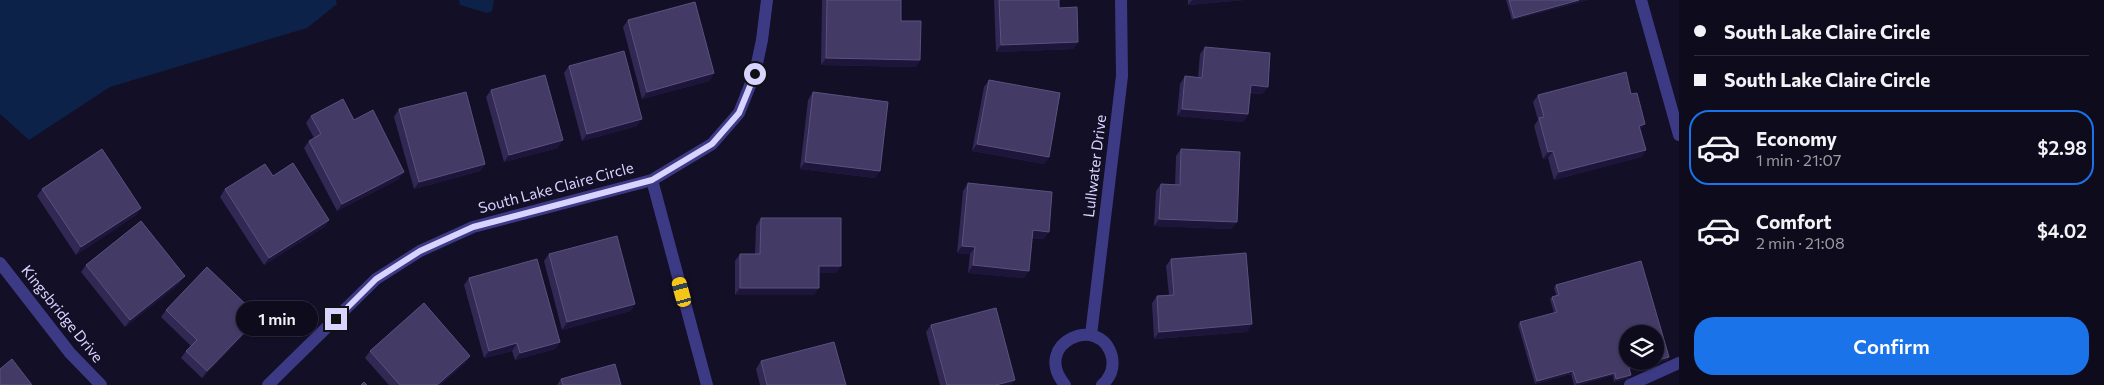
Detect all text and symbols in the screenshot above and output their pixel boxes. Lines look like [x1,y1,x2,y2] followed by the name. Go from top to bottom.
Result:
[1724,20,1930,43] text: South Lake Claire Circle
[744,63,766,85] route start
[1724,68,1930,91] text: South Lake Claire Circle
[1079,113,1109,218] street label: Lullwater Drive
[1696,125,1741,170] icon: car
[1756,127,1837,150] text: Economy
[2038,136,2087,159] text: $2.98
[1756,150,1841,169] text: 1 min · 21:07
[476,158,635,216] street label: South Lake Claire Circle
[1696,208,1741,253] icon: car
[1756,210,1832,233] text: Comfort
[2037,219,2087,242] text: $4.02
[1756,233,1845,252] text: 2 min · 21:08
[18,261,108,366] street label: Kingsbridge Drive
[670,276,693,308] car
[236,302,318,336] callout: 1 min
[325,308,347,330] route end
[258,309,296,328] text: 1 min
[1694,317,2089,375] button: Confirm
[1619,325,1664,370] map controls
[1619,325,1664,370] button: layers

